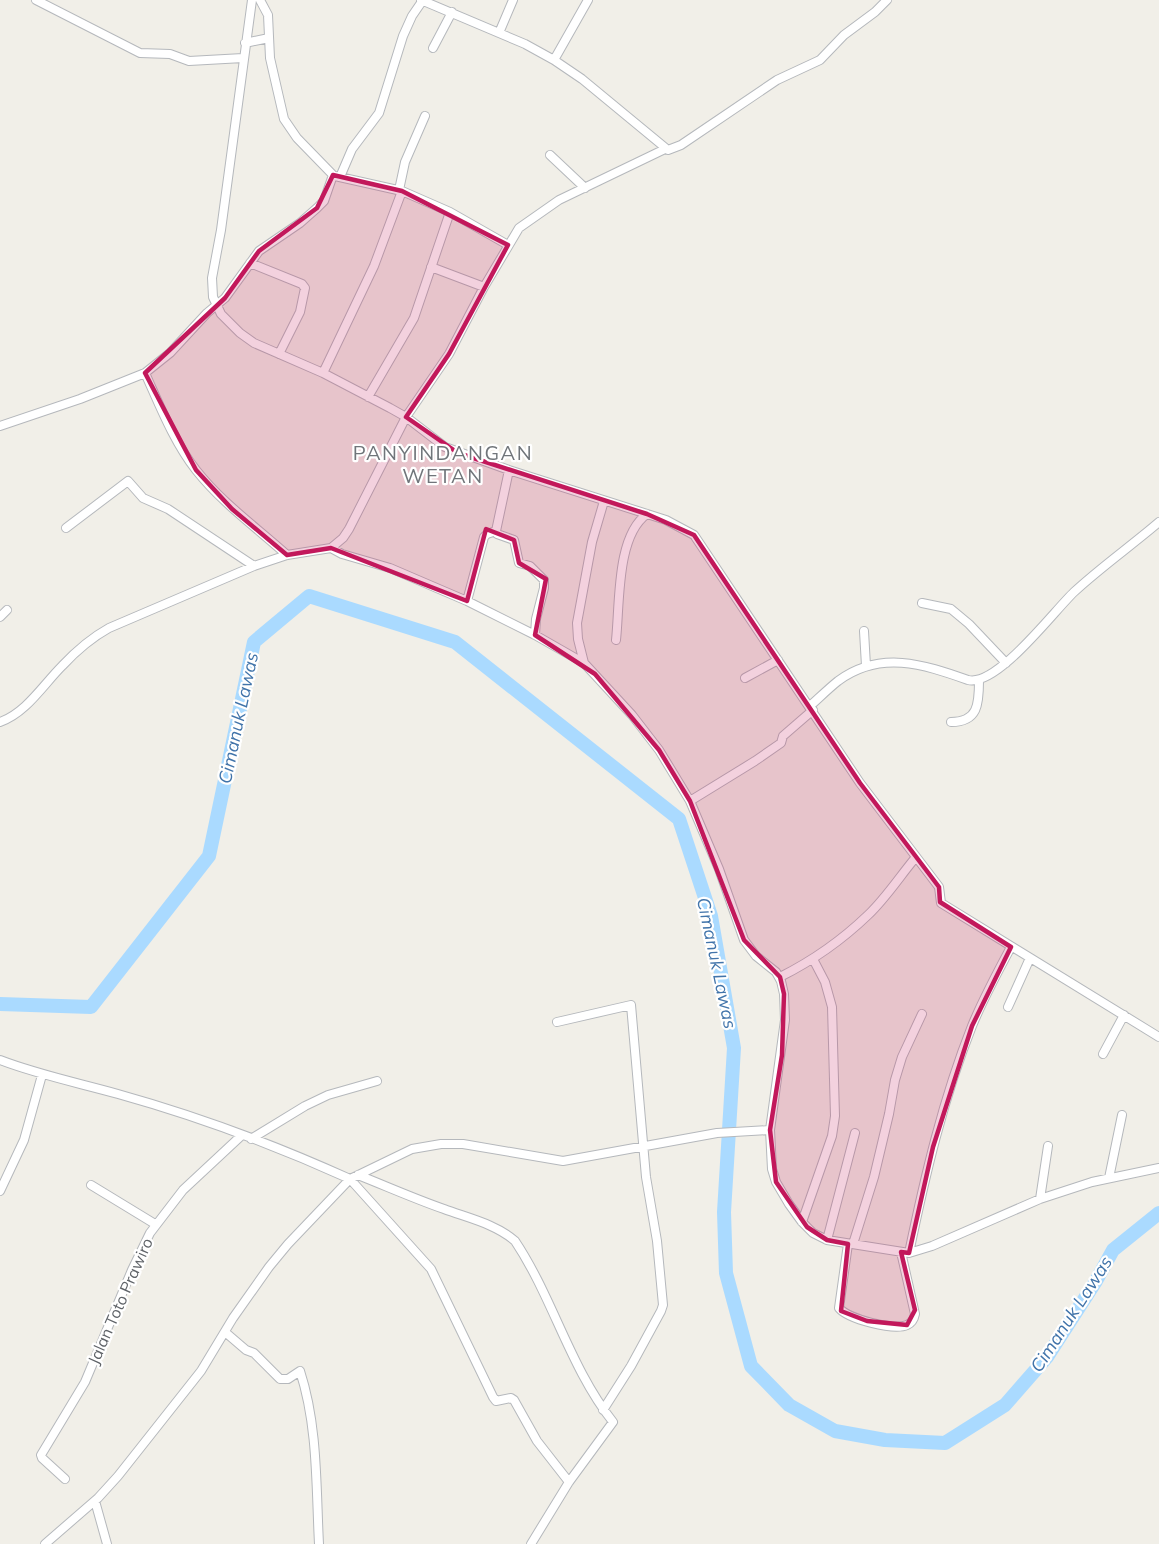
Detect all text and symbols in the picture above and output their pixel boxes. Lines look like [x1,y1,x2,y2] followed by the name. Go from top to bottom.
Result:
[353,440,533,488] district label: PANYINDANGAN WETAN
[213,650,263,786] water label: Cimanuk Lawas
[692,895,742,1031] water label: Cimanuk Lawas
[83,1235,157,1367] street label: Jalan Toto Prawiro
[1025,1252,1117,1376] water label: Cimanuk Lawas

